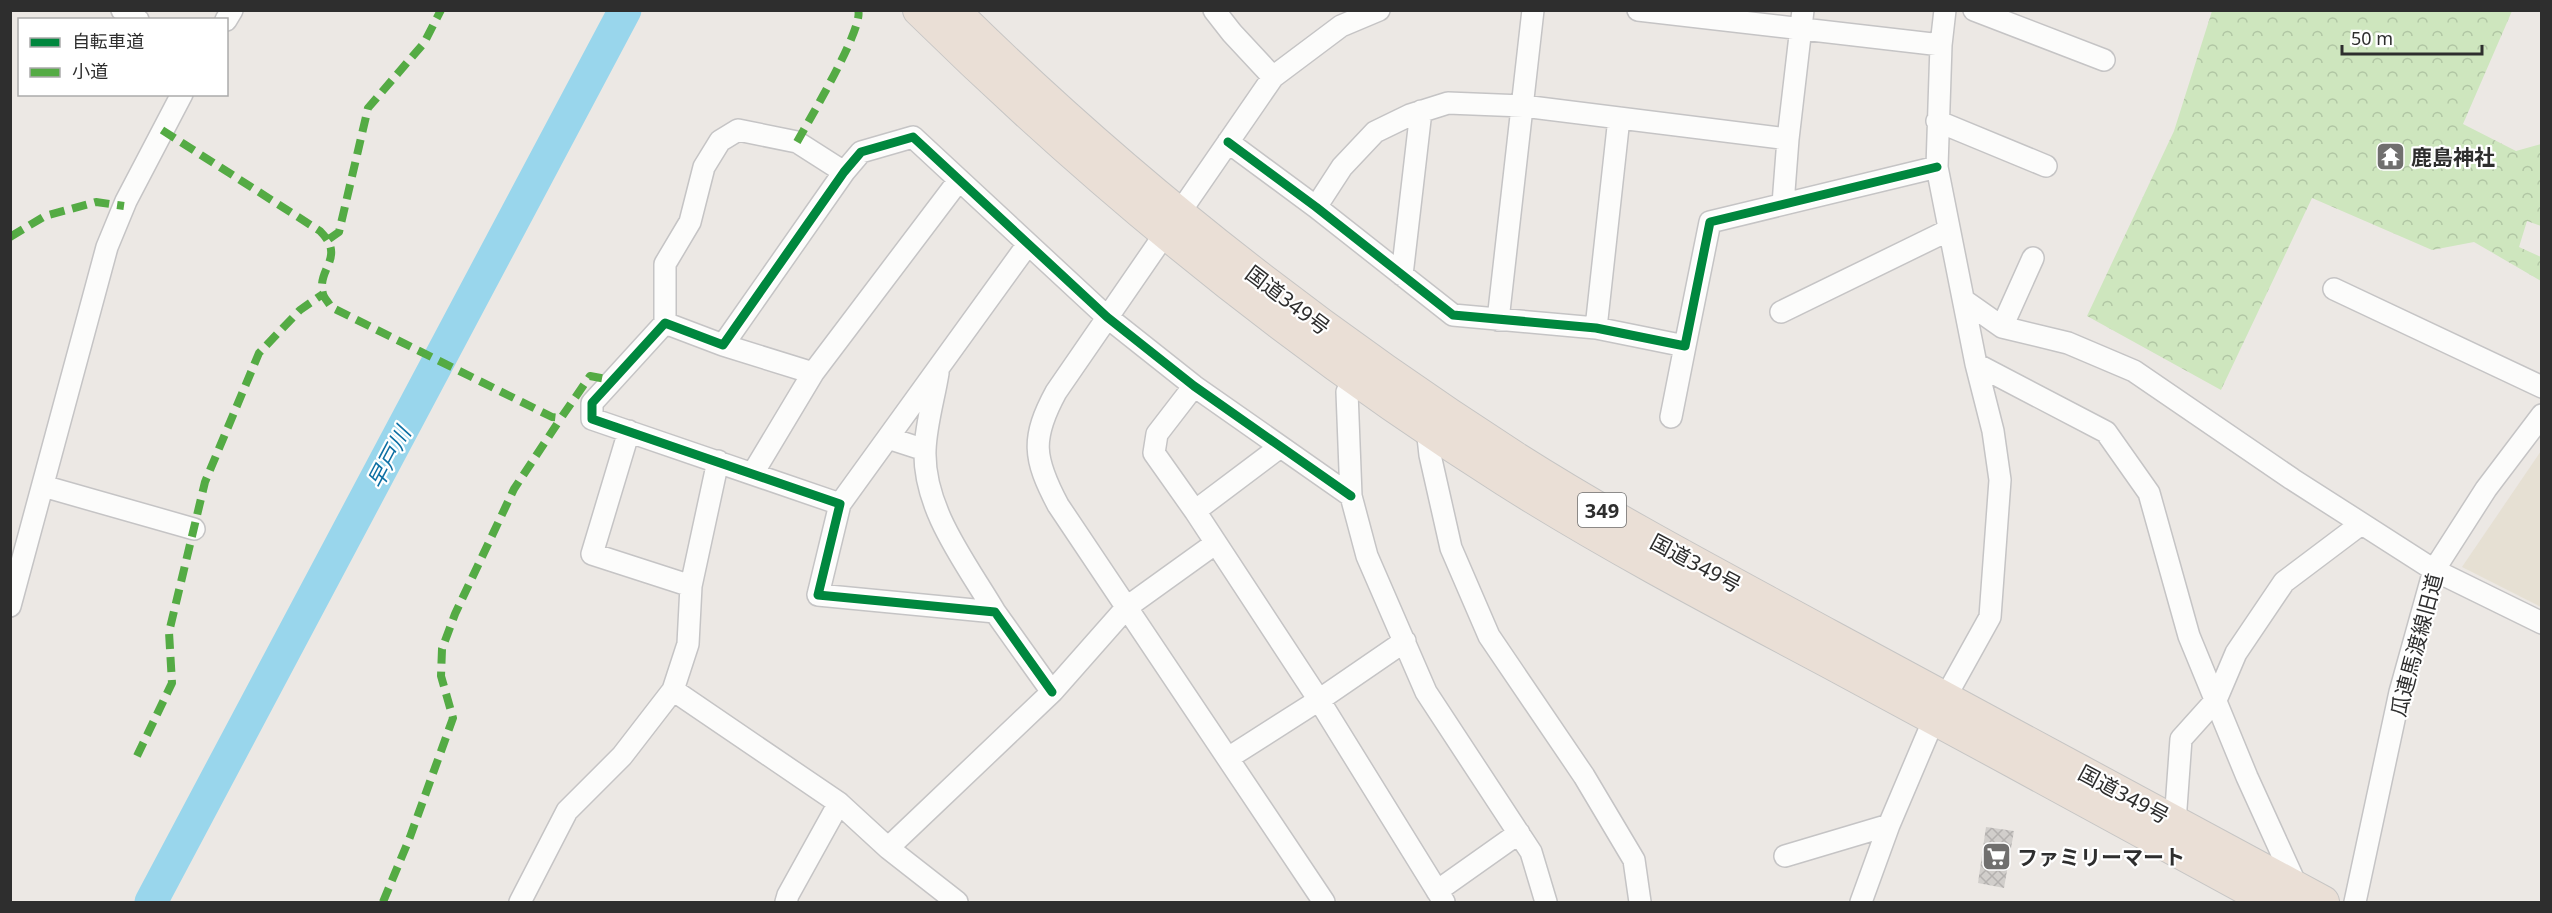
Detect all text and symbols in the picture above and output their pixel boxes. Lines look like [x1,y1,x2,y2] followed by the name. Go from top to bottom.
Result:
[18,18,228,96] legend
[2342,18,2482,56] scale bar
[2351,26,2393,50] text: 50 m
[72,29,144,53] text: 自転車道
[72,59,108,83] text: 小道
[2374,141,2406,173] temple icon: 鹿島神社
[2411,143,2495,171] place label: 鹿島神社
[1240,259,1336,341] street label: 国道349号
[359,419,418,493] water label: 早戸川
[1578,493,1626,527] road number: 349
[1646,527,1746,599] street label: 国道349号
[2383,570,2449,720] street label: 瓜連馬渡線旧道
[2074,758,2174,830] street label: 国道349号
[1980,841,2012,873] supermarket icon: ファミリーマート
[2017,843,2185,871] place label: ファミリーマート

